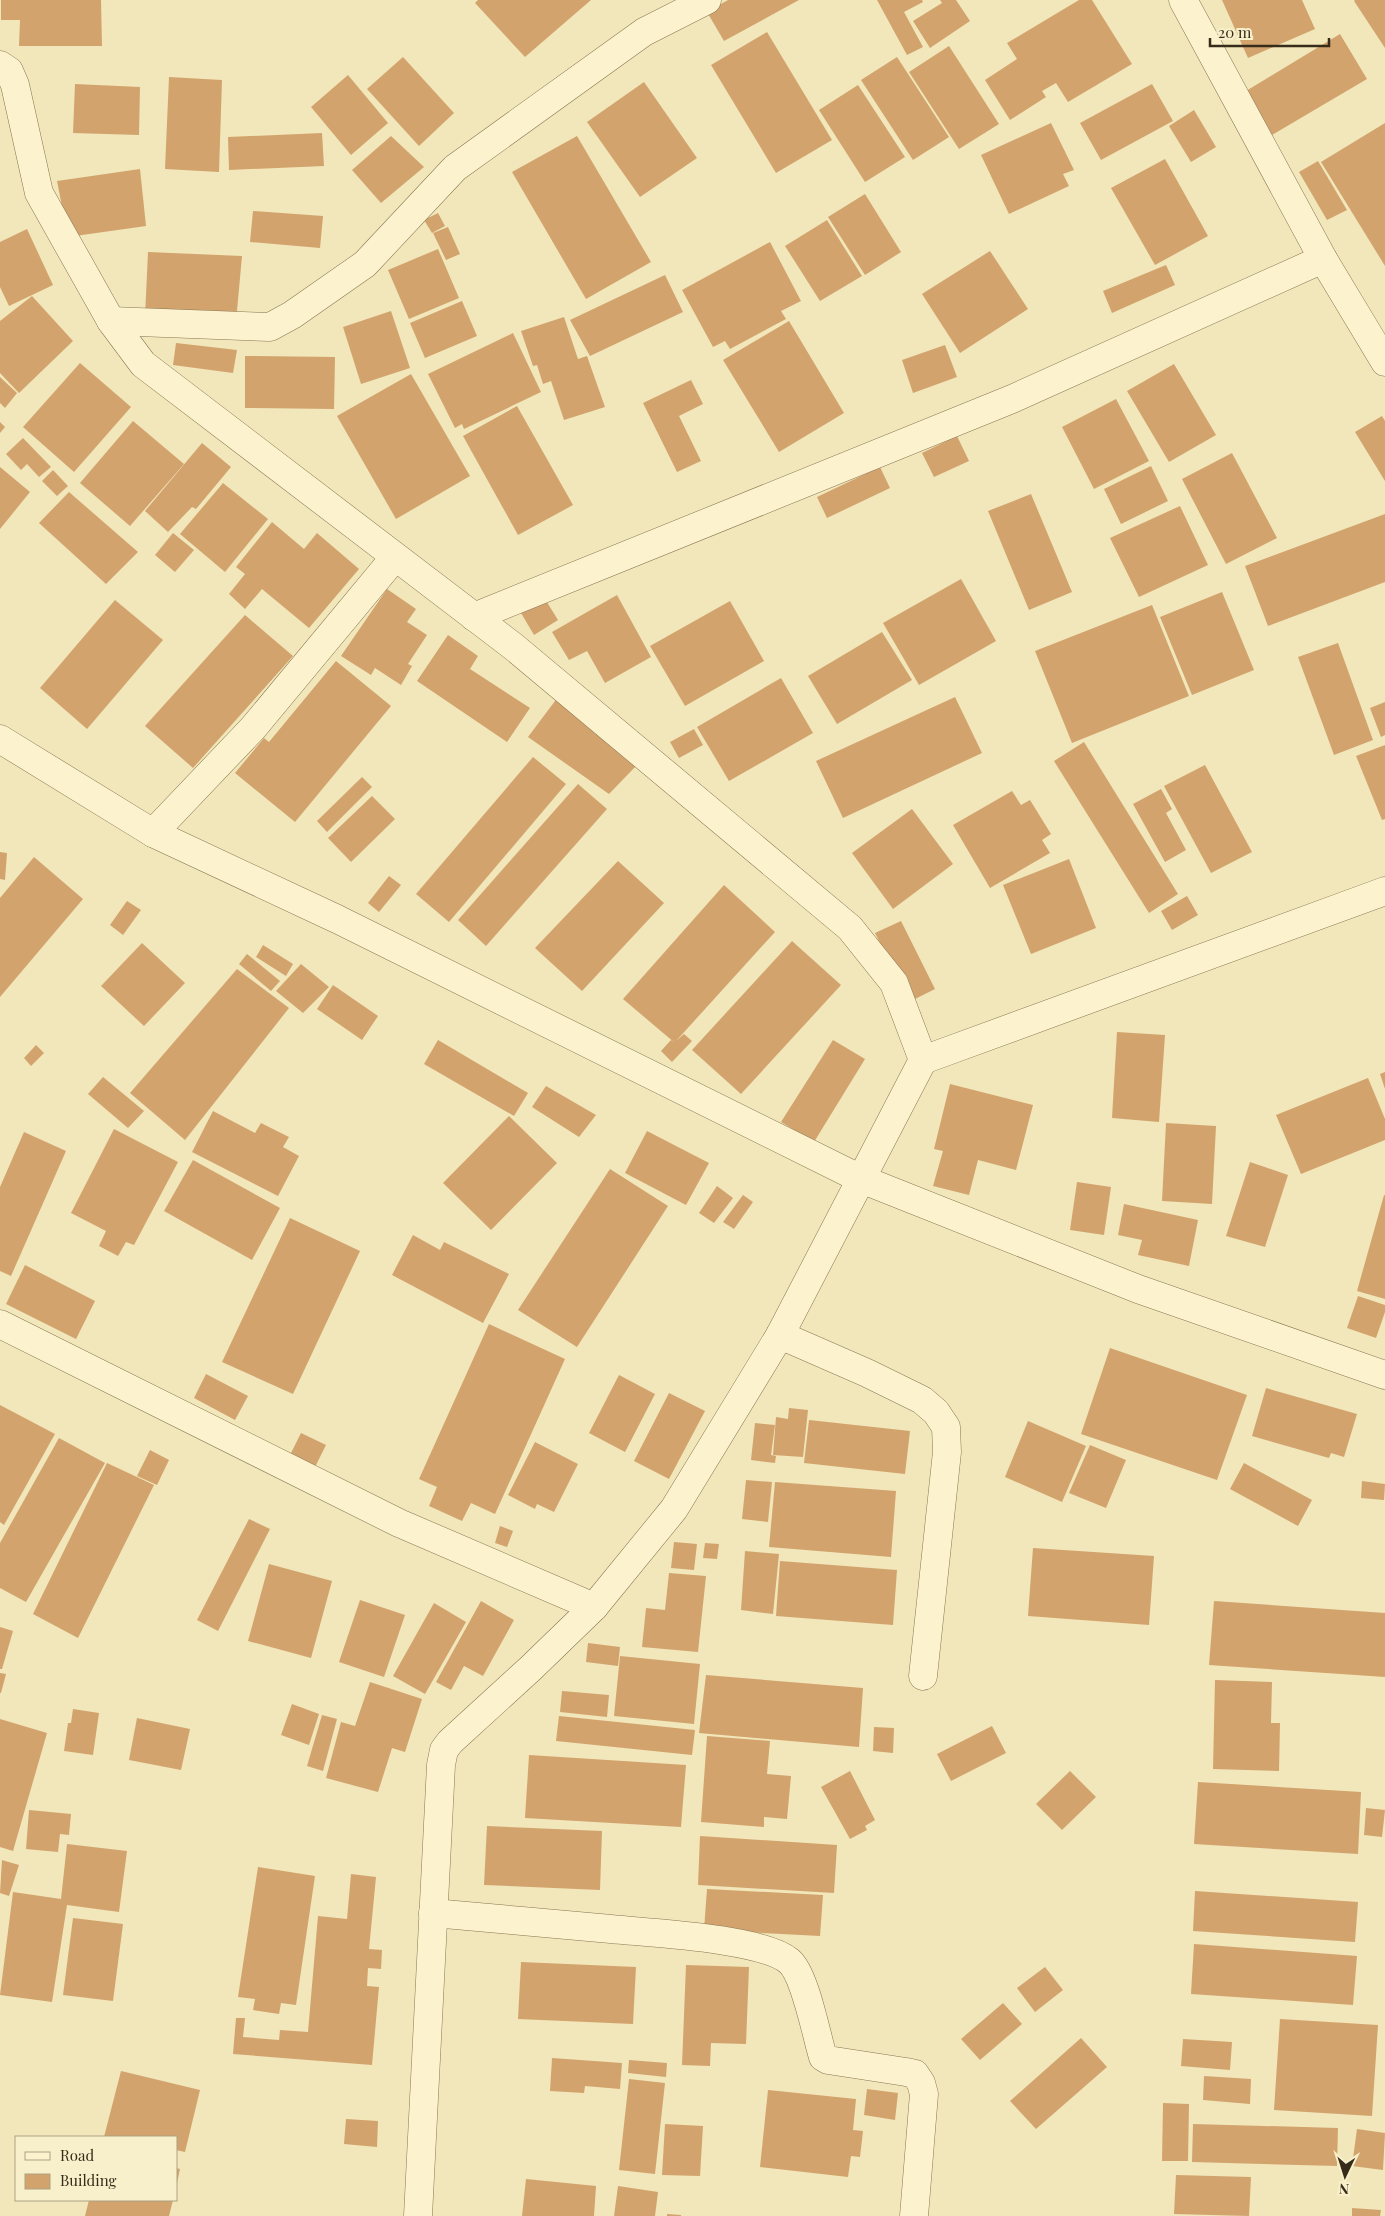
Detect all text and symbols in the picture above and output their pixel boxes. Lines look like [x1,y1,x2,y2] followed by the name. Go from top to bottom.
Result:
[1210,15,1329,47] scale bar
[1218,22,1252,42] text: 20 m
[15,2136,178,2201] legend
[60,2145,94,2165] text: Road
[1320,2151,1370,2201] north arrow
[60,2170,117,2190] text: Building
[1338,2180,1350,2199] text: N

